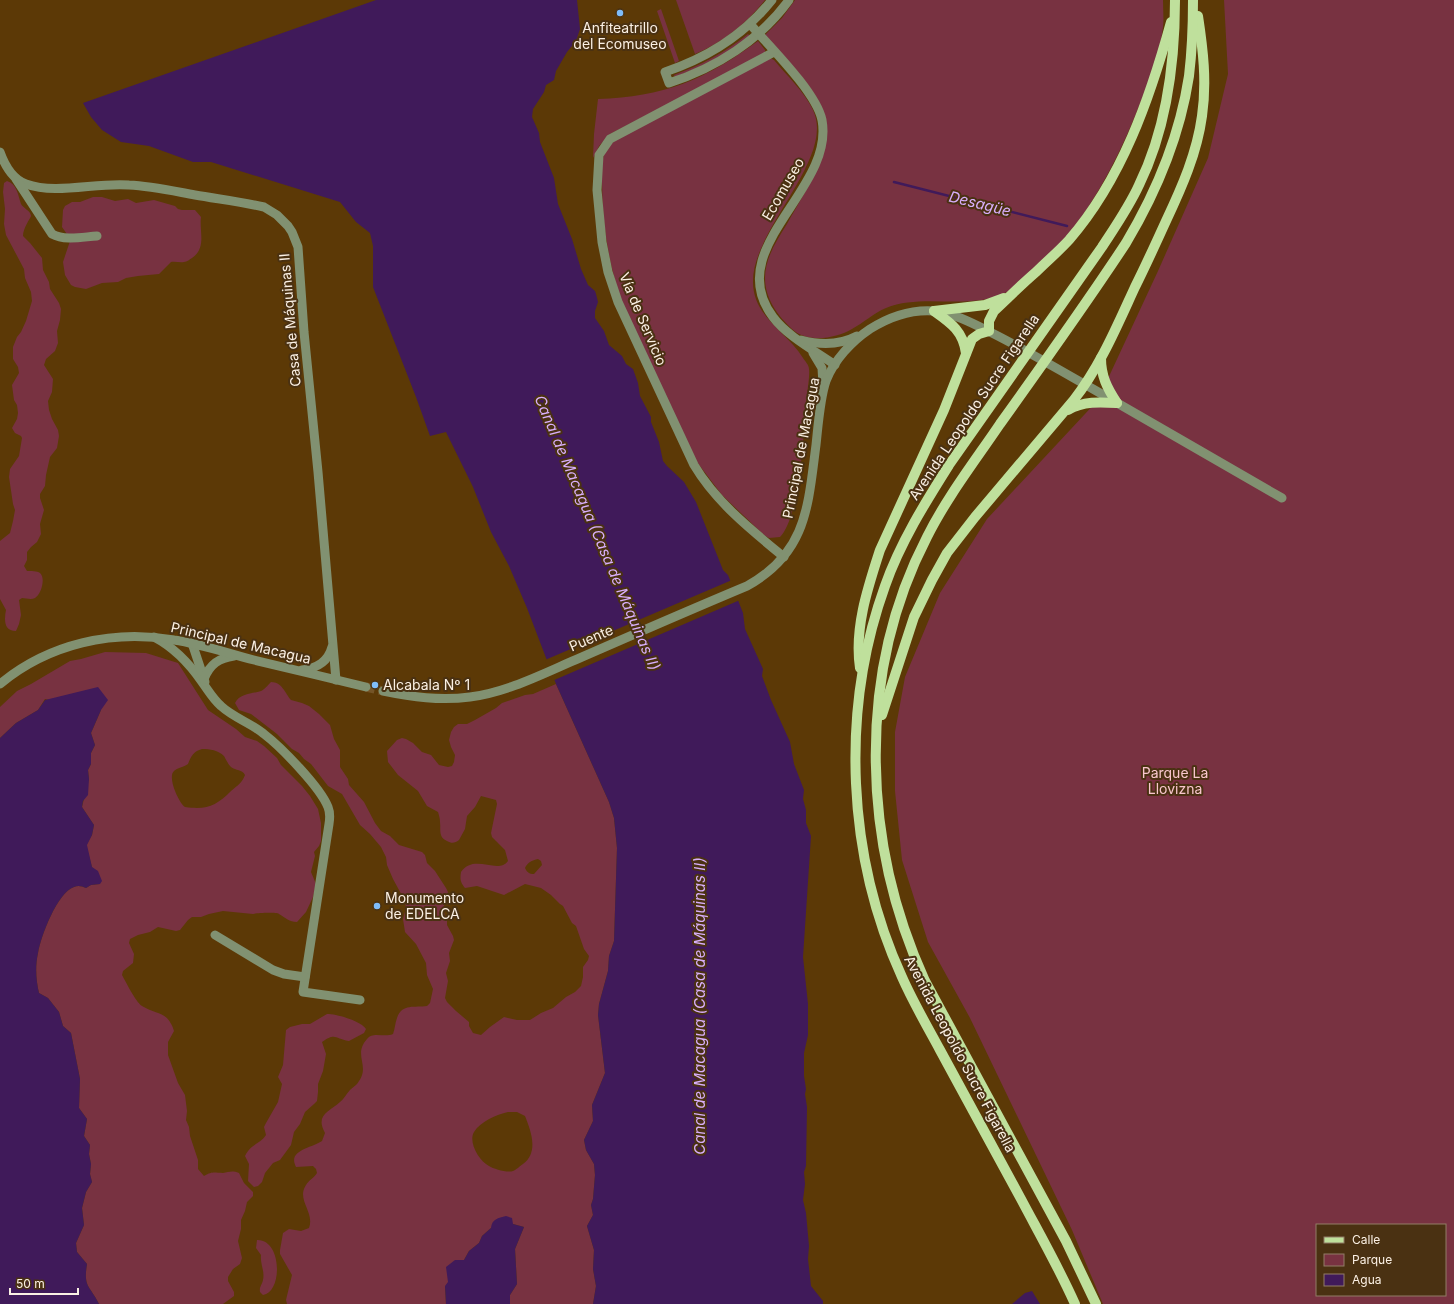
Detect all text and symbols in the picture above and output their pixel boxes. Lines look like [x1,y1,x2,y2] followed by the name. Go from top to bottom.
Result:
[615,8,625,18] marker: Anfiteatrillo del Ecomuseo
[573,19,667,52] place label: Anfiteatrillo del Ecomuseo
[758,154,807,223] street label: Ecomuseo
[947,187,1013,220] water label: Desagüe
[275,253,304,387] street label: Casa de Máquinas II
[616,270,671,368] street label: Vía de Servicio
[905,311,1042,503] street label: Avenida Leopoldo Sucre Figarella
[778,376,823,520] street label: Principal de Macagua
[531,392,664,673] water label: Canal de Macagua (Casa de Máquinas II)
[169,618,313,667] street label: Principal de Macagua
[566,621,615,654] street label: Puente
[383,676,470,693] place label: Alcabala Nº 1
[370,680,380,690] marker: Alcabala Nº 1
[1142,764,1208,797] park label: Parque La Llovizna
[690,857,709,1155] water label: Canal de Macagua (Casa de Máquinas II)
[385,889,464,922] place label: Monumento de EDELCA
[372,901,382,911] marker: Monumento de EDELCA
[901,952,1020,1155] street label: Avenida Leopoldo Sucre Figarella
[1316,1224,1446,1296] legend
[1352,1232,1380,1247] text: Calle
[1352,1252,1392,1267] text: Parque
[10,1270,78,1296] scale bar
[1352,1272,1381,1287] text: Agua
[16,1276,45,1291] text: 50 m

